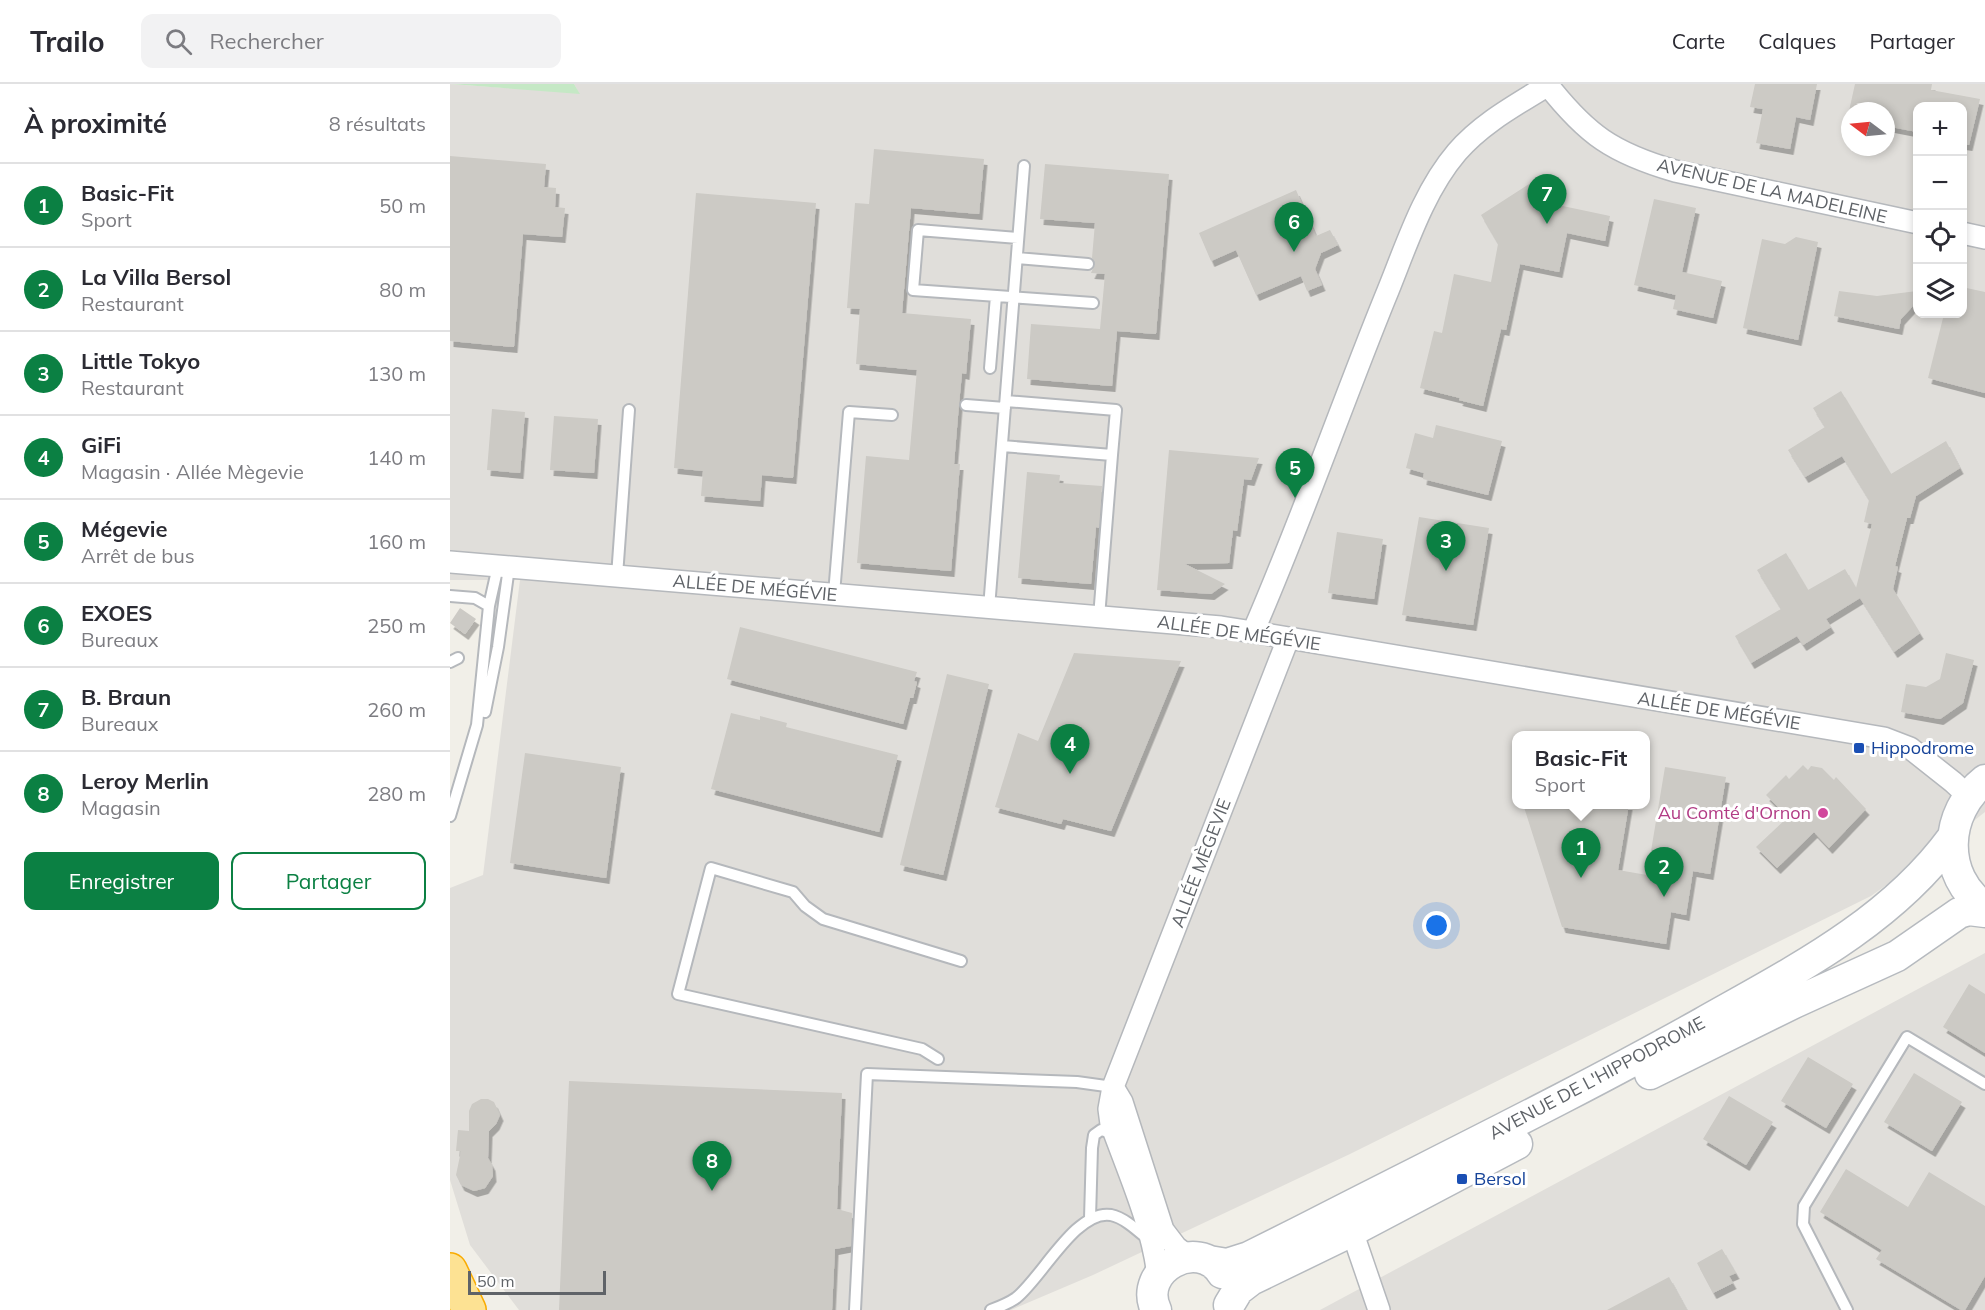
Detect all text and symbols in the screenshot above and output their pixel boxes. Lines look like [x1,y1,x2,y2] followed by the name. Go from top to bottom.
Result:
[141,14,561,68] search box
[30,24,105,59] text: Trailo
[162,25,195,58] icon: search
[210,27,324,55] text: Rechercher
[1672,28,1725,54] text: Carte
[1758,28,1836,54] text: Calques
[1869,28,1955,54] text: Partager
[1841,102,1895,156] north arrow
[1913,102,1967,318] map controls
[1913,102,1967,156] button: +
[24,107,167,140] text: À proximité
[329,111,426,136] text: 8 résultats
[1655,153,1889,228] street label: AVENUE DE LA MADELEINE
[1913,156,1967,210] button: −
[1528,174,1566,224] pin: 7
[81,179,174,207] text: Basic-Fit
[38,193,50,218] text: 1
[379,193,426,218] text: 50 m
[1274,202,1314,252] pin: 6
[81,207,132,232] text: Sport
[1913,210,1967,264] button: locate
[81,263,231,291] text: La Villa Bersol
[1913,264,1967,318] button: layers
[38,277,50,302] text: 2
[379,277,426,302] text: 80 m
[81,291,184,316] text: Restaurant
[81,347,200,375] text: Little Tokyo
[38,361,50,386] text: 3
[367,361,426,386] text: 130 m
[81,375,184,400] text: Restaurant
[81,431,121,459] text: GiFi
[38,445,50,470] text: 4
[367,445,426,470] text: 140 m
[1276,448,1314,498] pin: 5
[81,459,304,484] text: Magasin · Allée Mègevie
[81,515,168,543] text: Mégevie
[1426,522,1466,571] pin: 3
[38,529,50,554] text: 5
[367,529,426,554] text: 160 m
[81,543,195,568] text: Arrêt de bus
[672,569,838,606] street label: ALLÉE DE MÉGÉVIE
[81,599,153,627] text: EXOES
[1156,610,1322,655] street label: ALLÉE DE MÉGÉVIE
[38,613,50,638] text: 6
[367,613,426,638] text: 250 m
[81,627,158,652] text: Bureaux
[81,683,171,711] text: B. Braun
[1636,686,1802,735] street label: ALLÉE DE MÉGÉVIE
[38,697,50,722] text: 7
[367,697,426,722] text: 260 m
[81,711,158,736] text: Bureaux
[1050,724,1090,774] pin: 4
[1512,731,1650,809] popup
[1871,736,1974,759] place label: Hippodrome
[1852,741,1866,755] marker: Hippodrome
[1535,744,1627,772] text: Basic-Fit
[81,767,209,795] text: Leroy Merlin
[1535,772,1585,797] text: Sport
[38,781,50,806] text: 8
[367,781,426,806] text: 280 m
[81,795,161,820] text: Magasin
[1165,795,1236,930] street label: ALLÉE MÈGEVIE
[1658,801,1811,824] place label: Au Comté d'Ornon
[1816,806,1830,820] marker: Au Comté d'Ornon
[1562,828,1600,878] pin: 1
[1644,848,1684,897] pin: 2
[24,852,219,910] button: Enregistrer
[231,852,426,910] button: Partager
[1422,911,1451,940] your location
[1485,1011,1709,1144] street label: AVENUE DE L'HIPPODROME
[692,1142,732,1191] pin: 8
[1474,1167,1526,1190] place label: Bersol
[1455,1172,1469,1186] marker: Bersol
[468,1268,606,1296] scale bar
[477,1271,514,1291] text: 50 m

